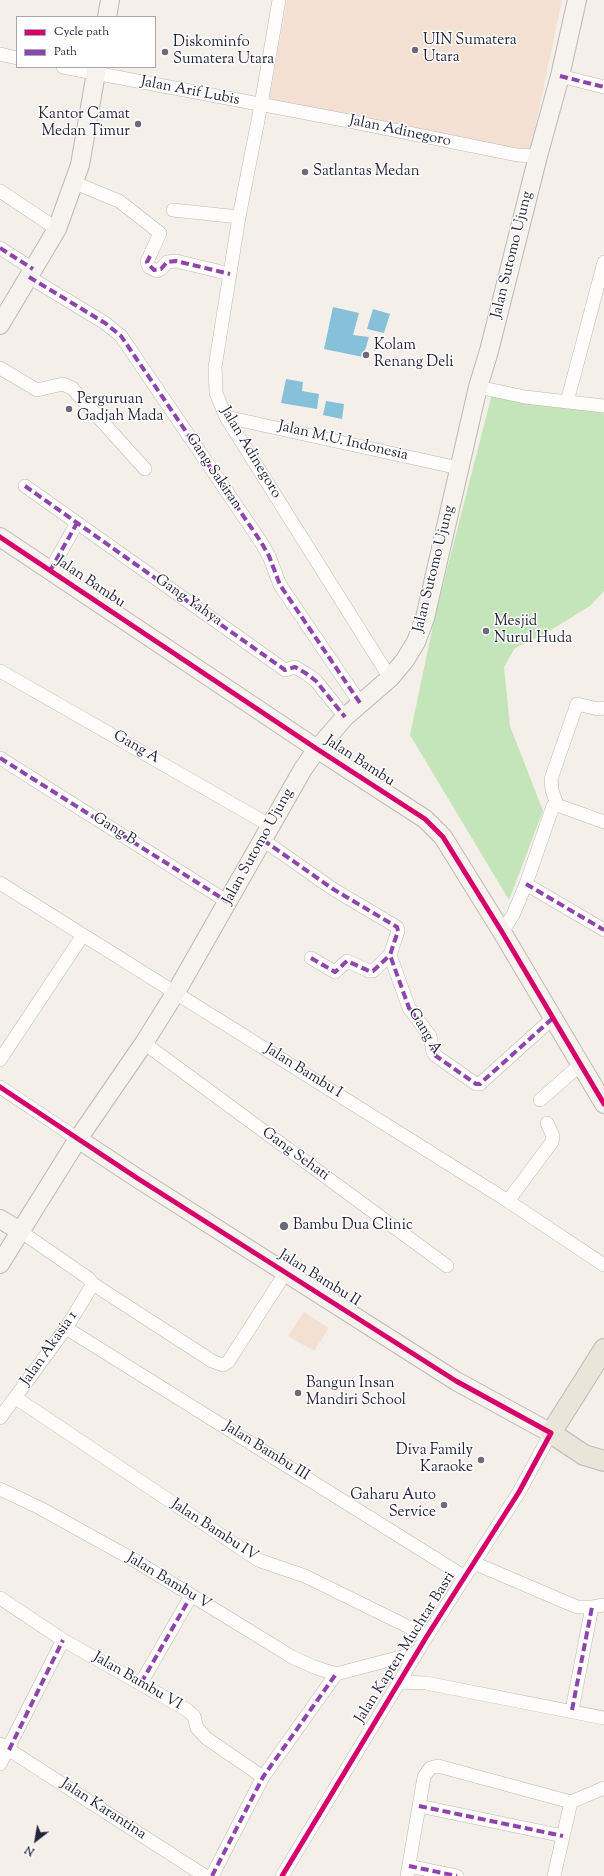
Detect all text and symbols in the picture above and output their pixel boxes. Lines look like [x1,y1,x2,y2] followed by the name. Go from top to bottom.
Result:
[16,16,156,68] legend
[54,23,109,41] text: Cycle path
[423,32,517,67] place label: UIN Sumatera Utara
[173,34,274,69] place label: Diskominfo Sumatera Utara
[54,43,77,61] text: Path
[410,45,420,55] marker: UIN Sumatera Utara
[160,47,170,57] marker: Diskominfo Sumatera Utara
[139,74,241,110] street label: Jalan Arif Lubis
[38,106,130,141] place label: Kantor Camat Medan Timur
[347,112,453,152] street label: Jalan Adinegoro
[133,119,143,129] marker: Kantor Camat Medan Timur
[313,163,420,181] place label: Satlantas Medan
[300,167,310,177] marker: Satlantas Medan
[489,190,537,320] street label: Jalan Sutomo Ujung
[374,337,454,372] place label: Kolam Renang Deli
[361,350,371,360] marker: Kolam Renang Deli
[77,391,163,426] place label: Perguruan Gadjah Mada
[64,404,74,414] marker: Perguruan Gadjah Mada
[216,404,284,502] street label: Jalan Adinegoro
[276,418,410,466] street label: Jalan M.U. Indonesia
[181,430,245,514] street label: Gang Sakiran
[411,504,459,634] street label: Jalan Sutomo Ujung
[52,553,128,613] street label: Jalan Bambu
[151,571,225,631] street label: Gang Yahya
[494,613,572,648] place label: Mesjid Nurul Huda
[481,626,491,636] marker: Mesjid Nurul Huda
[110,728,162,768] street label: Gang A
[321,733,397,791] street label: Jalan Bambu
[220,786,298,908] street label: Jalan Sutomo Ujung
[89,810,139,850] street label: Gang B
[403,1006,445,1058] street label: Gang A
[261,1041,345,1103] street label: Jalan Bambu I
[258,1124,332,1186] street label: Gang Sehati
[293,1217,413,1235] place label: Bambu Dua Clinic
[278,1220,290,1232] marker: Bambu Dua Clinic
[275,1247,363,1311] street label: Jalan Bambu II
[18,1308,82,1390] street label: Jalan Akasia 1
[306,1375,406,1410] place label: Bangun Insan Mandiri School
[293,1388,303,1398] marker: Bangun Insan Mandiri School
[220,1418,312,1486] street label: Jalan Bambu III
[396,1442,473,1477] place label: Diva Family Karaoke
[476,1455,486,1465] marker: Diva Family Karaoke
[350,1487,436,1522] place label: Gaharu Auto Service
[167,1496,261,1566] street label: Jalan Bambu IV
[439,1500,449,1510] marker: Gaharu Auto Service
[123,1550,213,1614] street label: Jalan Bambu V
[352,1569,460,1727] street label: Jalan Kapten Muchtar Basri
[89,1649,185,1715] street label: Jalan Bambu VI
[57,1776,149,1844] street label: Jalan Karantina
[16,1820,56,1860] north arrow
[22,1841,38,1859] text: N

